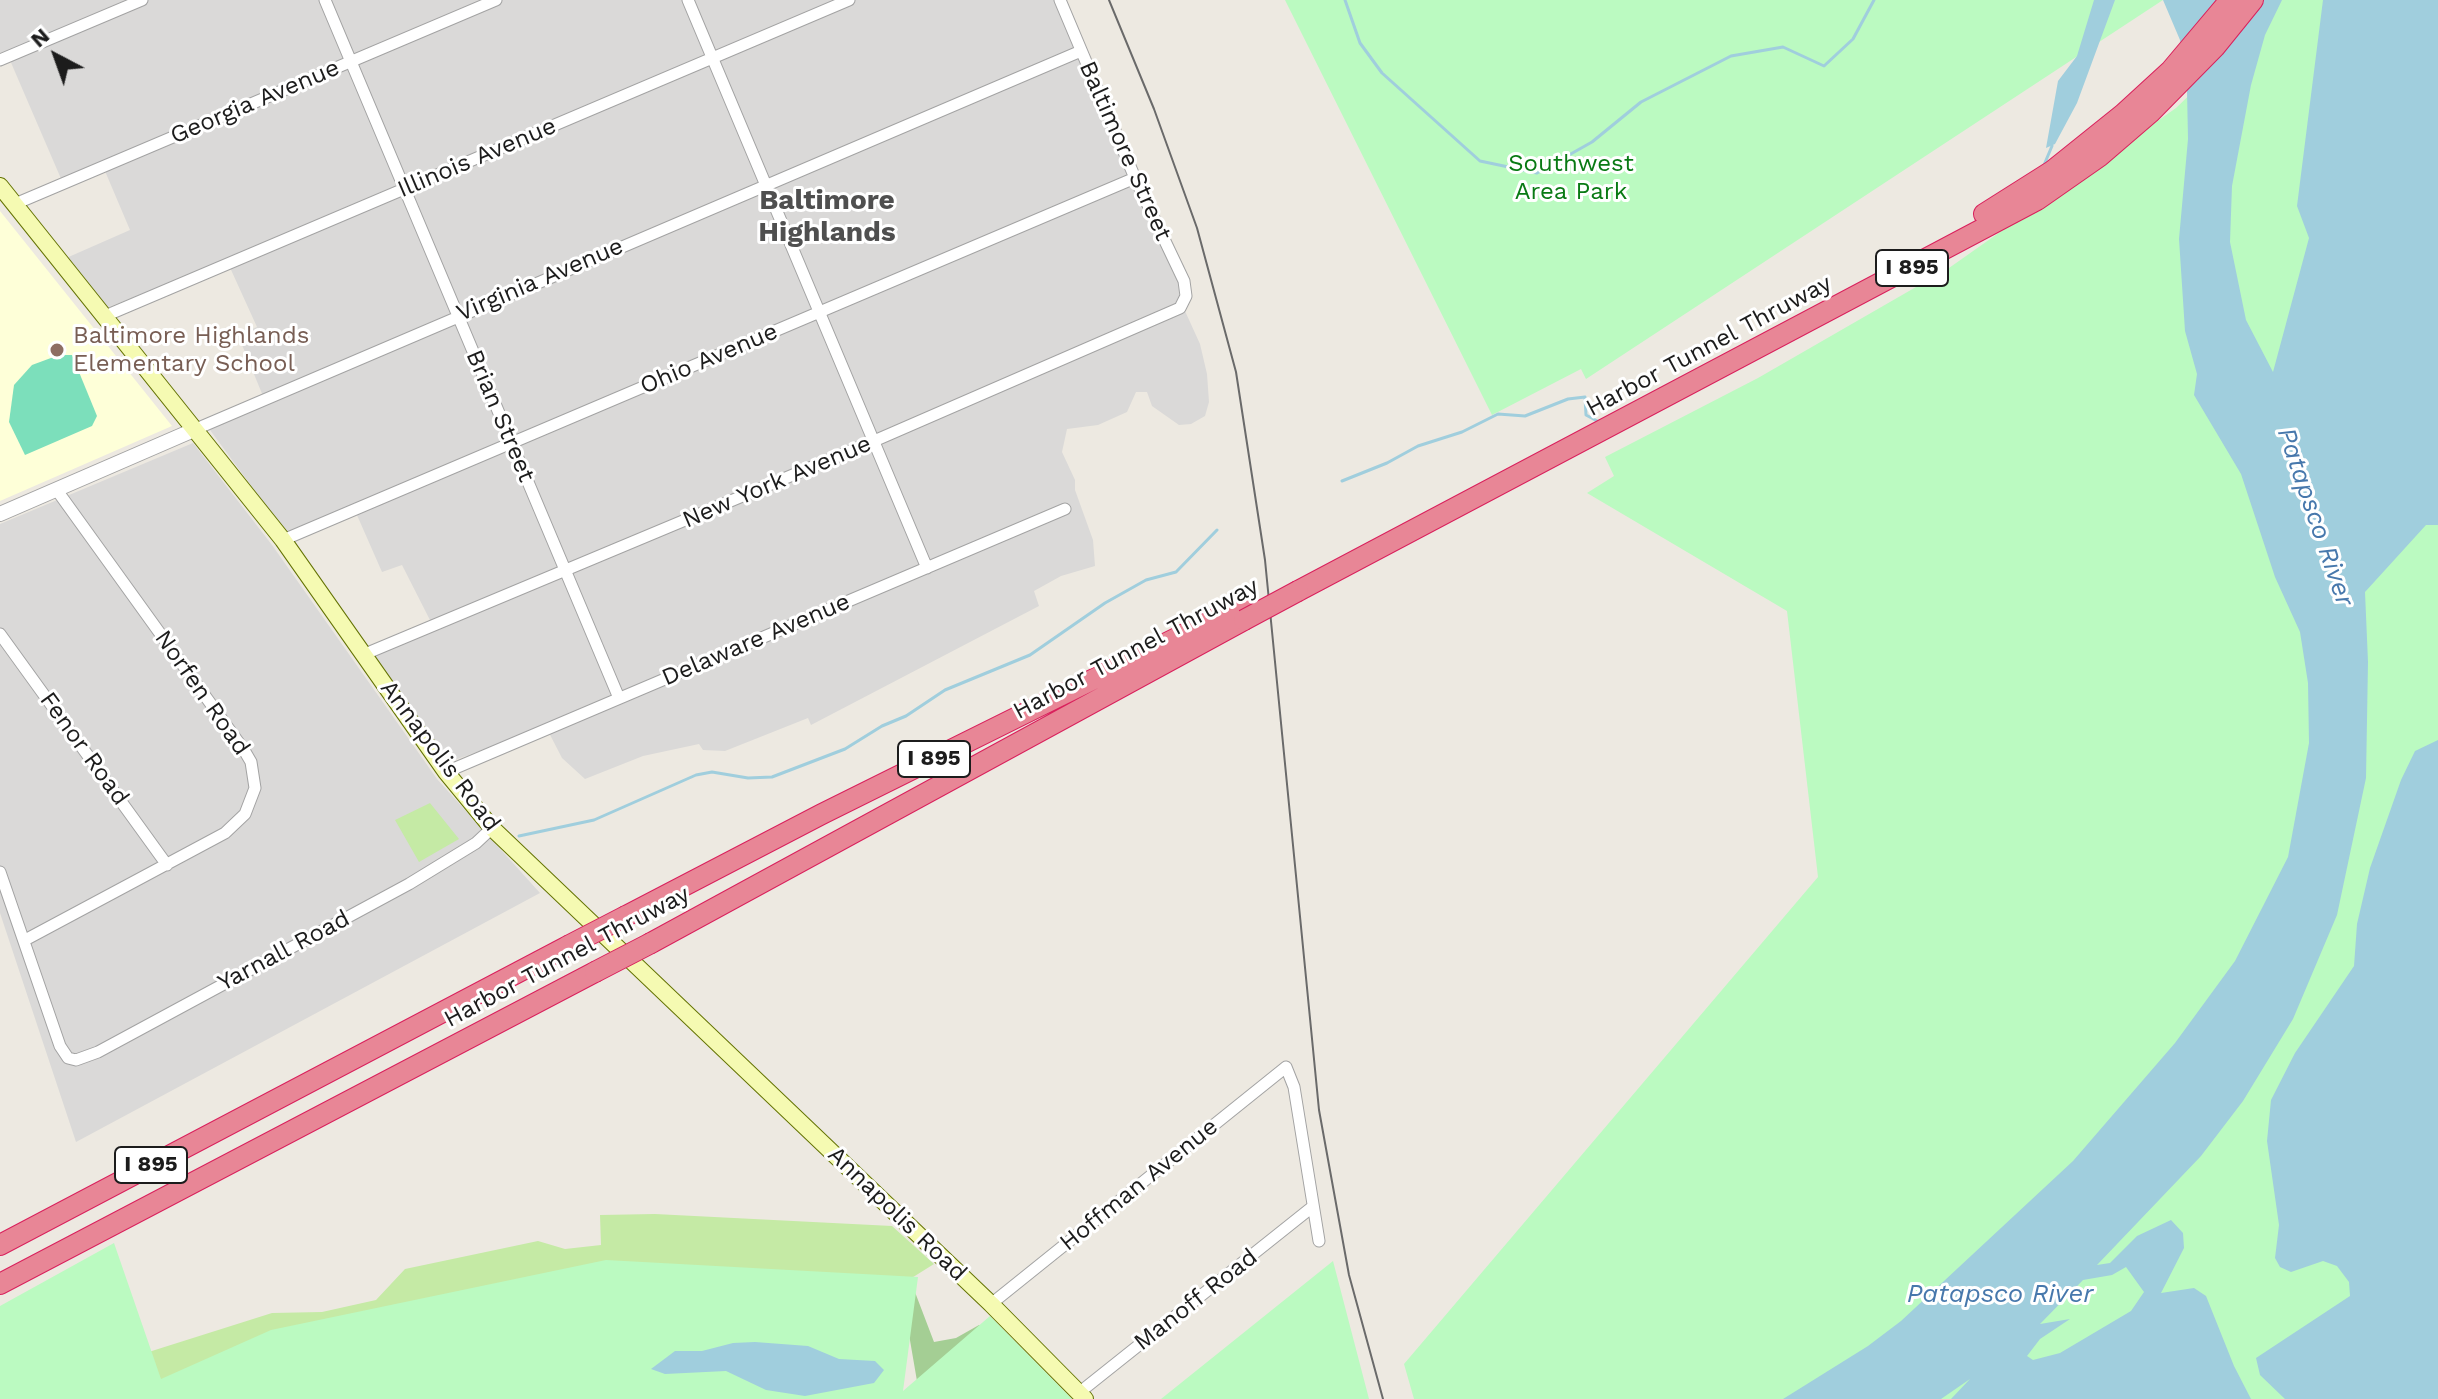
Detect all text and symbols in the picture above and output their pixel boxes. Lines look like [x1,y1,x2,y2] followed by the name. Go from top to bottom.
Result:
[16,16,96,96] north arrow
[26,23,54,52] text: N
[166,53,344,151] street label: Georgia Avenue
[1072,57,1178,245] street label: Baltimore Street
[393,112,561,204] street label: Illinois Avenue
[1508,150,1634,206] park label: Southwest Area Park
[758,184,896,250] district label: Baltimore Highlands
[452,232,628,328] street label: Virginia Avenue
[1876,250,1948,286] road number: I 895
[1581,269,1837,423] street label: Harbor Tunnel Thruway
[636,317,782,401] street label: Ohio Avenue
[73,322,309,378] place label: Baltimore Highlands Elementary School
[48,341,66,359] marker: Baltimore Highlands Elementary School
[459,346,541,486] street label: Brian Street
[2270,424,2360,610] water label: Patapsco River
[678,429,876,535] street label: New York Avenue
[1008,572,1264,726] street label: Harbor Tunnel Thruway
[658,587,854,693] street label: Delaware Avenue
[148,625,256,761] street label: Norfen Road
[374,675,506,837] street label: Annapolis Road
[33,687,135,811] street label: Fenor Road
[898,741,970,777] road number: I 895
[439,880,695,1034] street label: Harbor Tunnel Thruway
[213,904,355,998] street label: Yarnall Road
[1054,1112,1224,1258] street label: Hoffman Avenue
[822,1141,972,1287] street label: Annapolis Road
[115,1147,187,1183] road number: I 895
[1129,1243,1263,1357] street label: Manoff Road
[1907,1278,2093,1310] water label: Patapsco River

